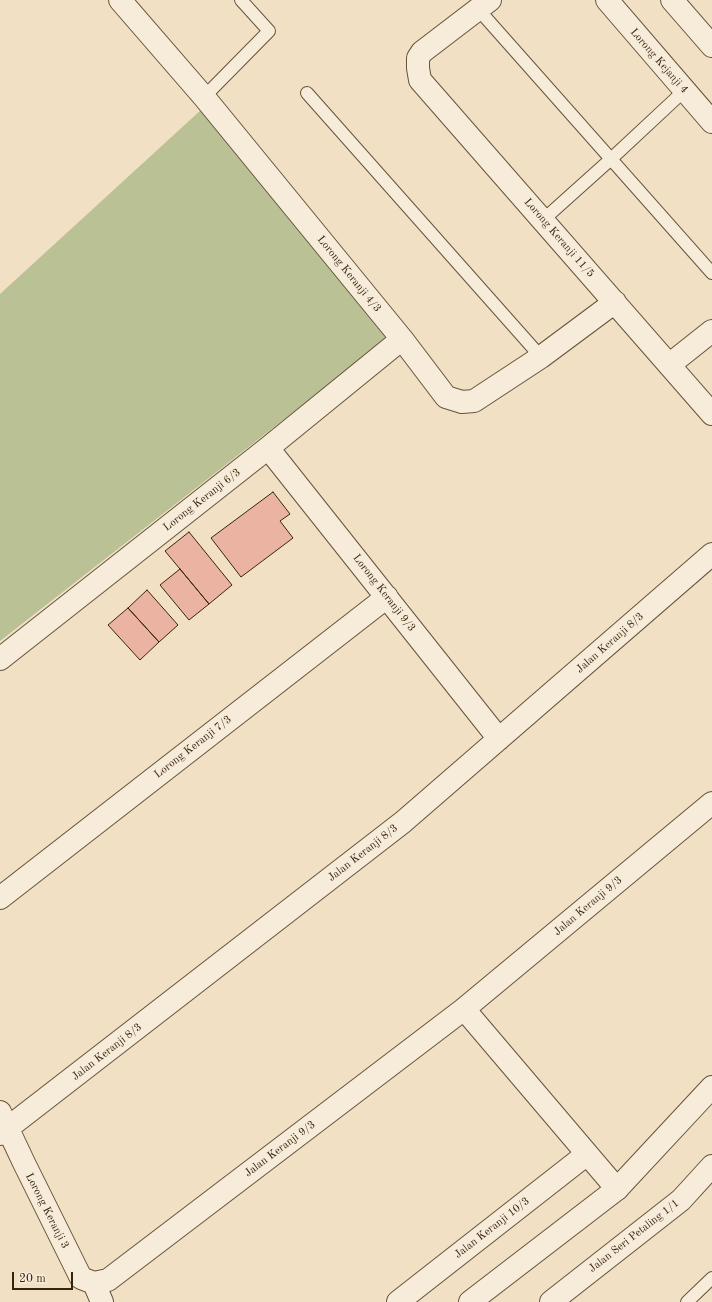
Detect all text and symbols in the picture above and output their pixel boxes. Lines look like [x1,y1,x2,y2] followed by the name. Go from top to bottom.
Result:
[627,26,691,96] street label: Lorong Kejanji 4
[521,196,597,280] street label: Lorong Keranji 11/5
[314,233,384,315] street label: Lorong Keranji 4/3
[161,466,243,534] street label: Lorong Keranji 6/3
[350,552,418,634] street label: Lorong Keranji 9/3
[573,610,647,676] street label: Jalan Keranji 8/3
[152,713,234,781] street label: Lorong Keranji 7/3
[325,822,401,884] street label: Jalan Keranji 8/3
[551,874,625,938] street label: Jalan Keranji 9/3
[69,1021,145,1083] street label: Jalan Keranji 8/3
[242,1118,318,1180] street label: Jalan Keranji 9/3
[22,1171,72,1251] street label: Lorong Keranji 3
[452,1195,532,1261] street label: Jalan Keranji 10/3
[586,1197,682,1275] street label: Jalan Seri Petaling 1/1
[14,1264,75,1290] scale bar
[19,1273,46,1285] text: 20 m

